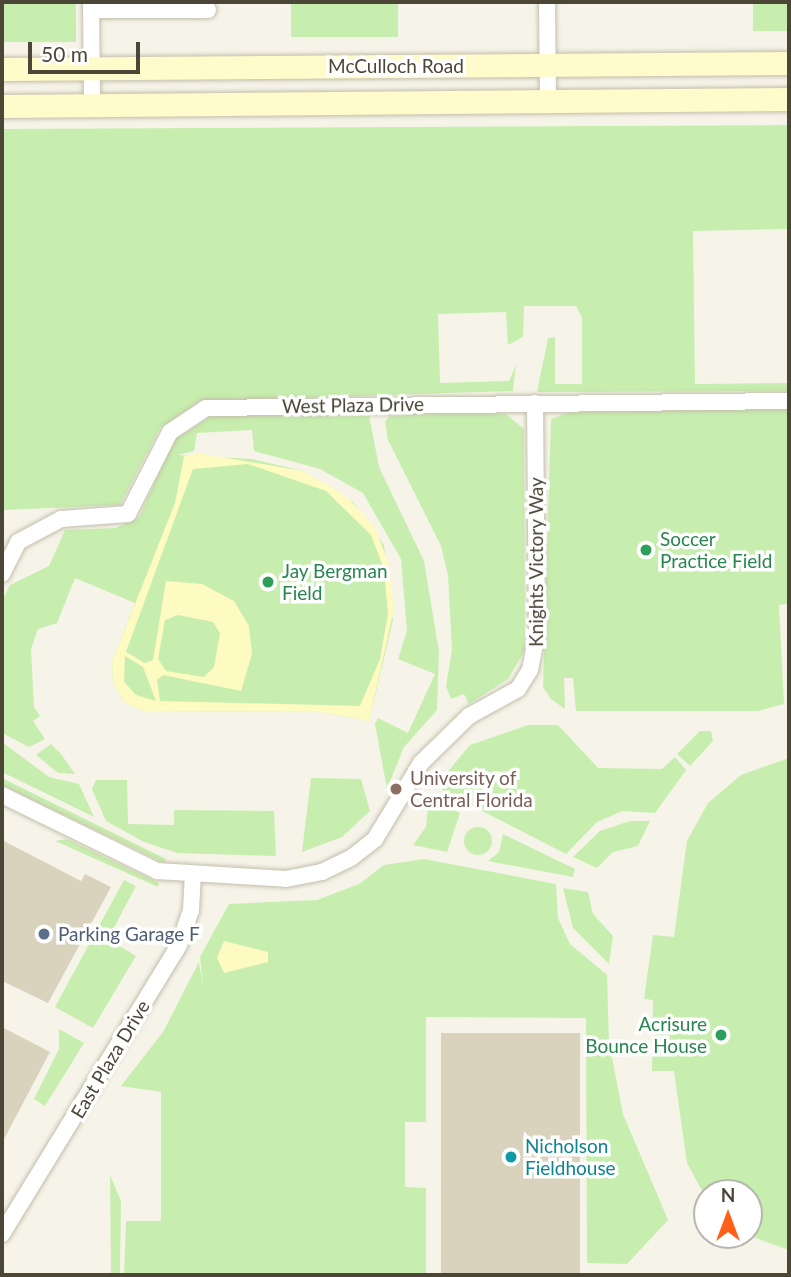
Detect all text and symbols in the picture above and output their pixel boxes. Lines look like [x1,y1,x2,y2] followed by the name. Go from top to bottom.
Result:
[32,28,144,72] scale bar
[41,41,88,66] text: 50 m
[328,55,464,77] street label: McCulloch Road
[282,392,424,418] street label: West Plaza Drive
[525,476,547,648] street label: Knights Victory Way
[660,528,772,572] place label: Soccer Practice Field
[638,542,654,558] marker: Soccer Practice Field
[282,560,388,604] place label: Jay Bergman Field
[260,574,276,590] marker: Jay Bergman Field
[410,767,533,811] place label: University of Central Florida
[388,781,404,797] marker: University of Central Florida
[58,923,200,945] place label: Parking Garage F
[36,926,52,942] marker: Parking Garage F
[66,996,154,1122] street label: East Plaza Drive
[585,1013,707,1057] place label: Acrisure Bounce House
[713,1027,729,1043] marker: Acrisure Bounce House
[525,1135,616,1179] place label: Nicholson Fieldhouse
[503,1149,519,1165] marker: Nicholson Fieldhouse
[693,1179,763,1249] north arrow
[721,1183,735,1206] text: N

